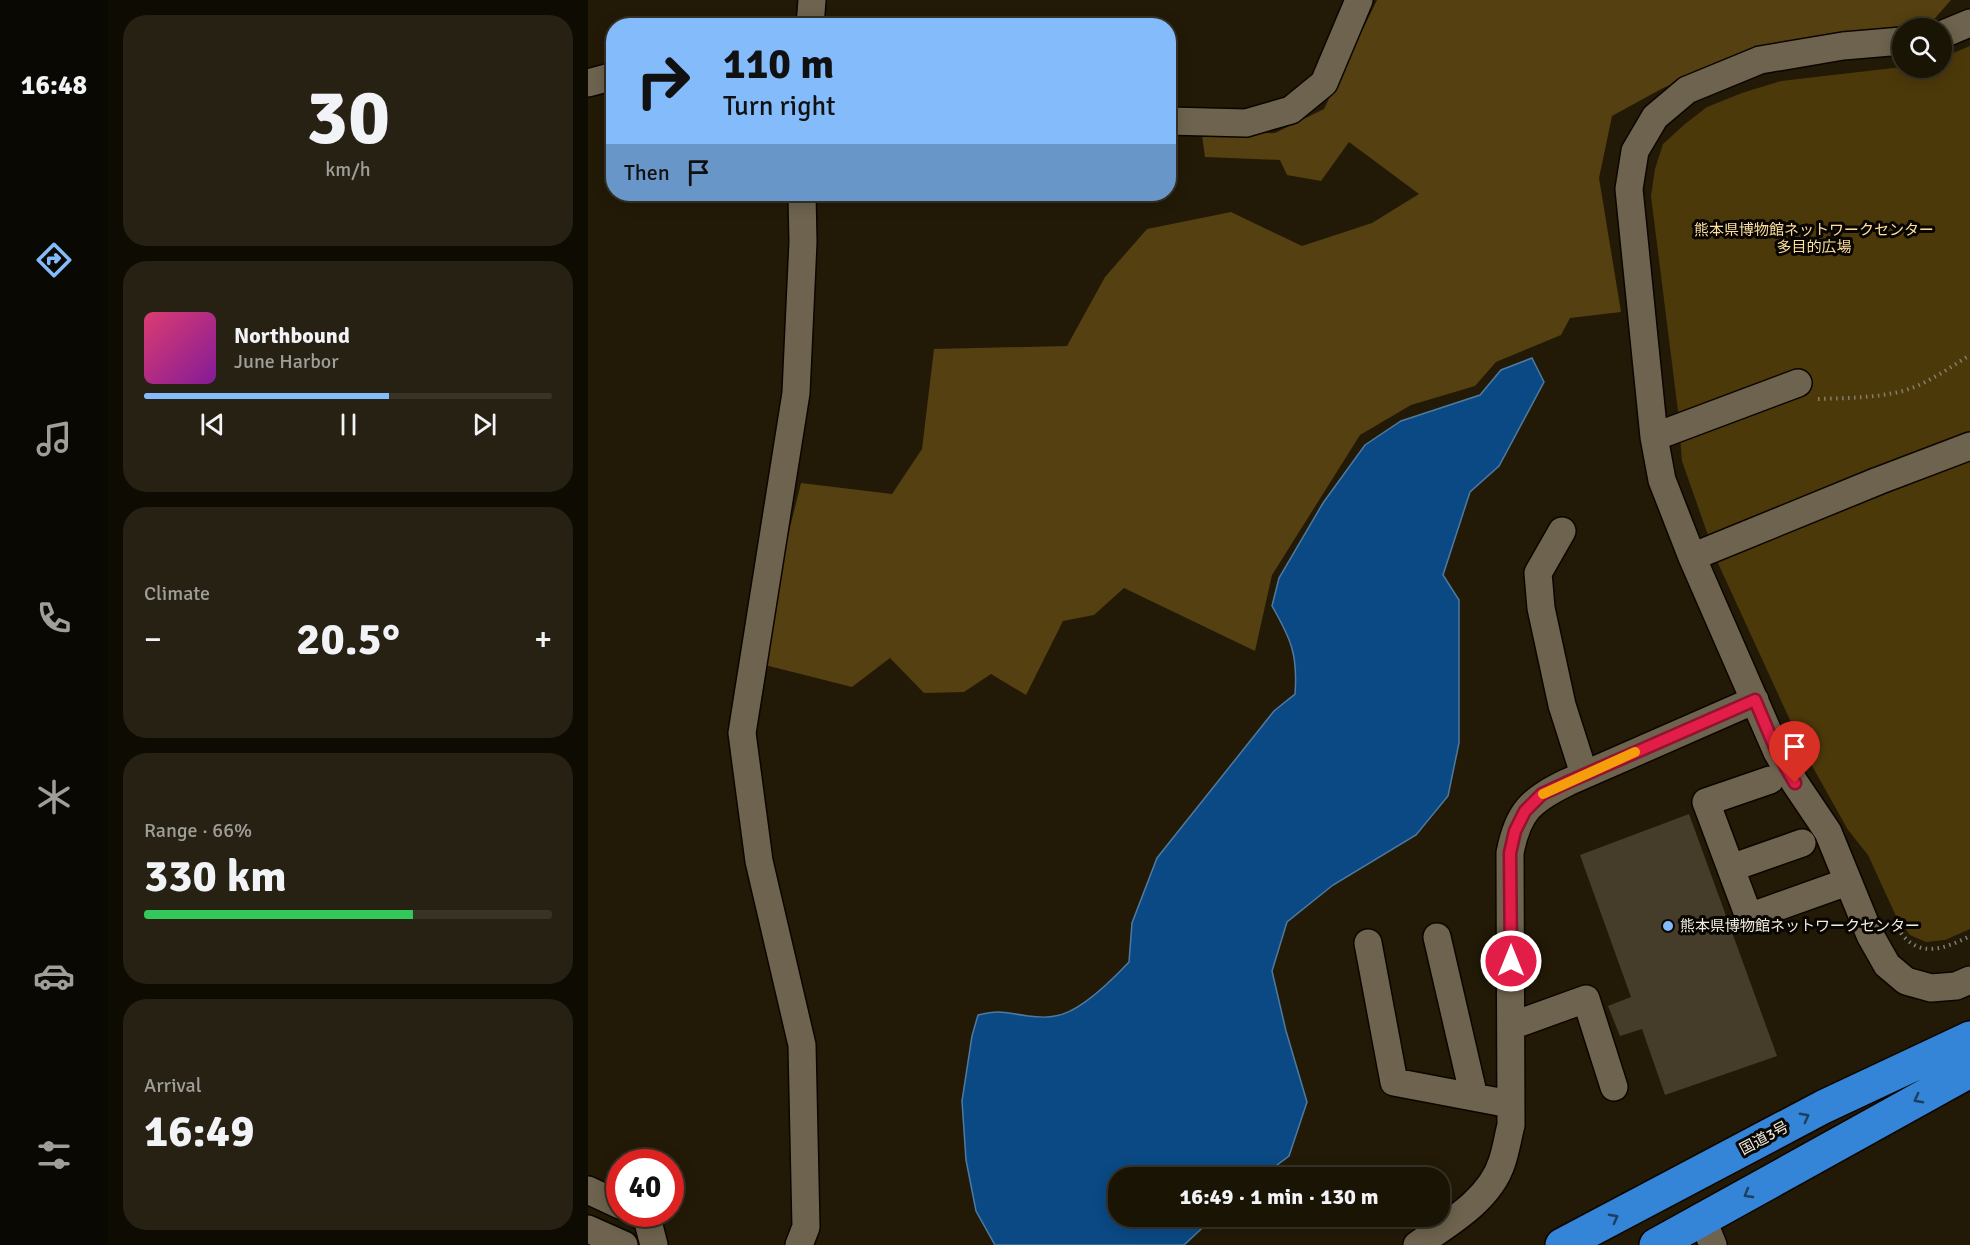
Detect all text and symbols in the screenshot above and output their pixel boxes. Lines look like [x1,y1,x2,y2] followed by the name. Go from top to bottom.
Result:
[1892,18,1952,78] map controls
[1892,18,1952,78] button: search
[723,39,834,90] text: 110 m
[624,42,702,120] icon: right
[21,69,87,102] text: 16:48
[306,70,390,166] text: 30
[723,90,836,123] text: Turn right
[682,156,715,189] icon: arrive
[325,157,371,182] text: km/h
[624,159,670,186] text: Then
[1694,221,1934,256] park label: 熊本県博物館ネットワークセンター 多目的広場
[33,239,75,281] icon: directions
[234,322,350,349] text: Northbound
[234,349,339,374] text: June Harbor
[196,408,229,441] icon: previous
[332,408,365,441] icon: pause
[468,408,501,441] icon: next
[33,418,75,460] icon: music
[144,581,210,606] text: Climate
[33,597,75,639] icon: phone
[296,612,400,667] text: 20.5°
[144,619,162,660] text: −
[534,619,552,660] text: +
[1769,721,1820,783] pin
[1778,730,1811,763] icon: arrive
[33,776,75,818] icon: climate
[144,818,252,843] text: Range · 66%
[144,849,287,904] text: 330 km
[1680,917,1920,935] place label: 熊本県博物館ネットワークセンター
[1661,919,1675,933] marker: 熊本県博物館ネットワークセンター
[1479,929,1543,993] position arrow
[33,955,75,997] icon: car
[144,1073,202,1098] text: Arrival
[1914,1092,1925,1103] one-way arrow
[144,1104,254,1159] text: 16:49
[1799,1113,1809,1124] one-way arrow
[1736,1118,1792,1158] street label: 国道3号
[33,1134,75,1176] icon: filters
[606,1149,684,1227] speed limit sign: 40
[1179,1183,1379,1210] text: 16:49 · 1 min · 130 m
[1744,1187,1754,1198] one-way arrow
[1607,1214,1618,1225] one-way arrow

